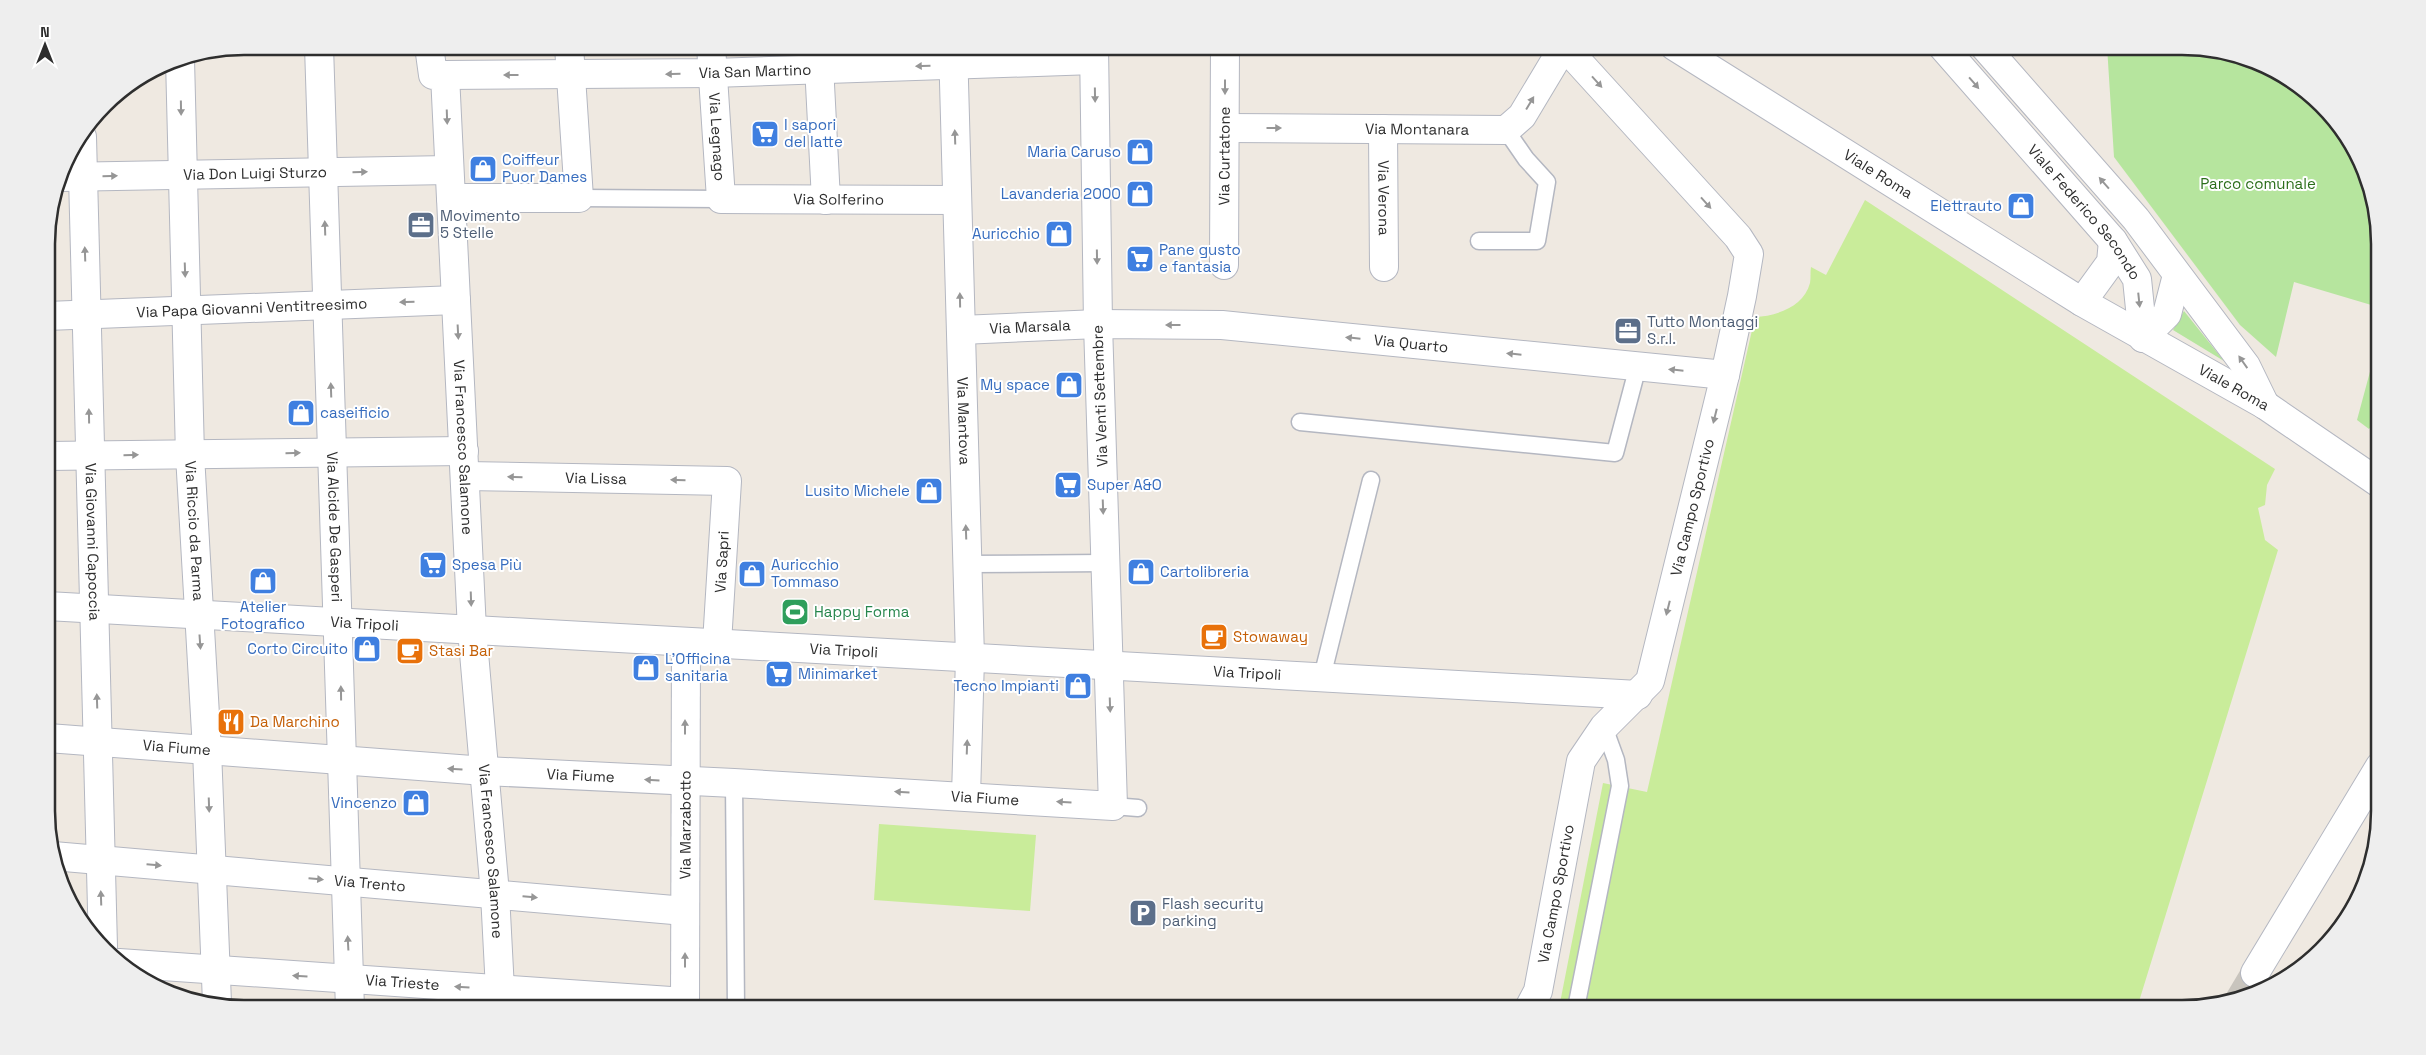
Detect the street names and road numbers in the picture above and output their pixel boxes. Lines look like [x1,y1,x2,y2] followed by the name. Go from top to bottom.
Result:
[699,60,812,82] street label: Via San Martino
[705,92,730,182] street label: Via Legnago
[1214,106,1234,206] street label: Via Curtatone
[1365,119,1469,139] street label: Via Montanara
[2024,140,2145,283] street label: Viale Federico Secondo
[1840,145,1917,203] street label: Viale Roma
[1374,160,1394,236] street label: Via Verona
[183,162,327,184] street label: Via Don Luigi Sturzo
[793,189,884,209] street label: Via Solferino
[136,293,368,321] street label: Via Papa Giovanni Ventitreesimo
[989,315,1071,338] street label: Via Marsala
[1088,325,1111,467] street label: Via Venti Settembre
[1373,330,1449,356] street label: Via Quarto
[450,359,477,535] street label: Via Francesco Salamone
[2195,360,2273,415] street label: Viale Roma
[953,376,975,466] street label: Via Mantova
[1666,437,1718,578] street label: Via Campo Sportivo
[323,451,347,602] street label: Via Alcide De Gasperi
[181,460,208,602] street label: Via Riccio da Parma
[81,463,105,621] street label: Via Giovanni Capoccia
[565,468,627,488] street label: Via Lissa
[710,530,733,594] street label: Via Sapri
[330,612,399,635] street label: Via Tripoli
[809,639,878,661] street label: Via Tripoli
[1212,661,1282,684] street label: Via Tripoli
[142,735,212,759] street label: Via Fiume
[475,763,507,939] street label: Via Francesco Salamone
[546,764,615,786] street label: Via Fiume
[675,770,695,880] street label: Via Marzabotto
[950,786,1020,809] street label: Via Fiume
[1533,823,1578,965] street label: Via Campo Sportivo
[333,870,407,896] street label: Via Trento
[365,970,440,994] street label: Via Trieste

